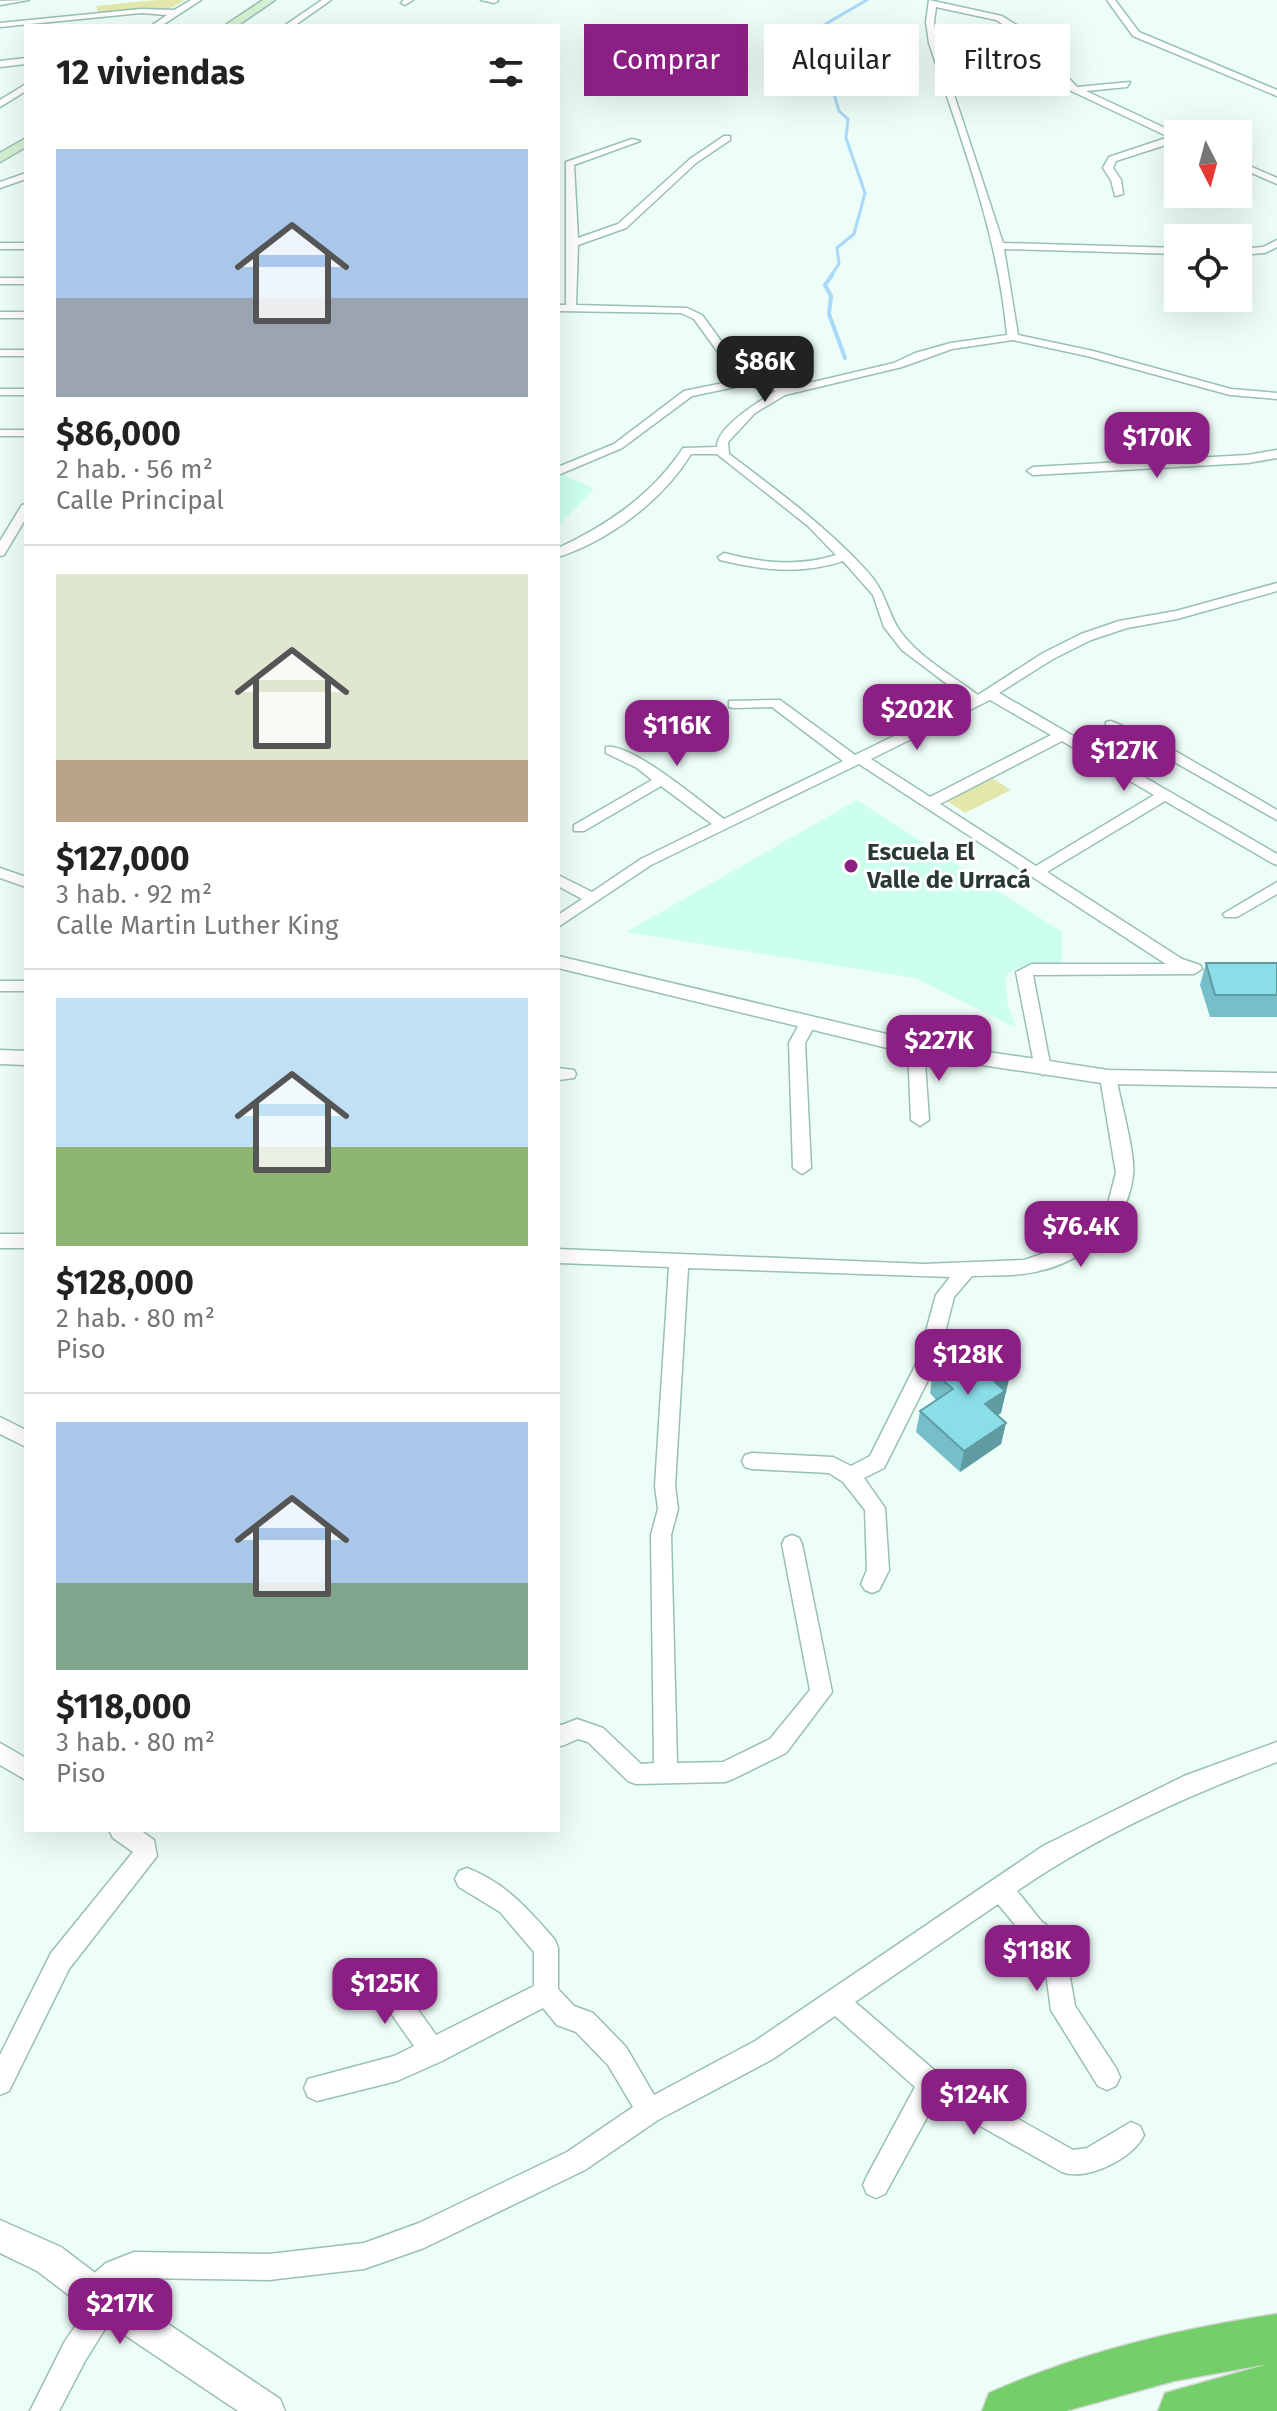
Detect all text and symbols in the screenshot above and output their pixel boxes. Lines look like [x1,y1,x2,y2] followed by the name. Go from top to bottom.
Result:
[584,24,748,96] chip: Comprar
[764,24,919,96] chip: Alquilar
[935,24,1070,96] chip: Filtros
[484,50,528,94] icon: filters
[56,52,245,93] text: 12 viviendas
[1164,120,1252,208] north arrow
[1164,120,1252,312] map controls
[220,201,364,345] icon: home
[1164,224,1252,312] button: locate
[718,336,812,404] pin: $86K
[735,346,795,377] text: $86K
[1101,412,1213,480] pin: $170K
[56,413,181,454] text: $86,000
[1123,422,1191,453] text: $170K
[56,454,213,485] text: 2 hab. · 56 m²
[56,485,224,516] text: Calle Principal
[220,626,364,770] icon: home
[861,684,973,752] pin: $202K
[881,694,953,725] text: $202K
[621,700,733,768] pin: $116K
[643,710,711,741] text: $116K
[1068,725,1180,793] pin: $127K
[1090,735,1158,766] text: $127K
[56,838,190,879] text: $127,000
[866,838,1031,894] place label: Escuela El Valle de Urracá
[842,857,860,875] marker: Escuela El Valle de Urracá
[56,879,212,910] text: 3 hab. · 92 m²
[56,910,338,941] text: Calle Martin Luther King
[883,1015,995,1083] pin: $227K
[904,1025,974,1056] text: $227K
[220,1050,364,1194] icon: home
[1016,1201,1146,1269] pin: $76.4K
[1043,1211,1119,1242] text: $76.4K
[56,1262,194,1303] text: $128,000
[56,1303,215,1334] text: 2 hab. · 80 m²
[912,1329,1024,1397] pin: $128K
[56,1334,106,1365] text: Piso
[933,1339,1003,1370] text: $128K
[220,1474,364,1618] icon: home
[56,1686,192,1727] text: $118,000
[56,1727,215,1758] text: 3 hab. · 80 m²
[56,1758,106,1789] text: Piso
[981,1925,1093,1993] pin: $118K
[1003,1935,1071,1966] text: $118K
[329,1958,441,2026] pin: $125K
[350,1968,420,1999] text: $125K
[918,2069,1030,2137] pin: $124K
[939,2079,1009,2110] text: $124K
[64,2278,176,2346] pin: $217K
[86,2288,154,2319] text: $217K

